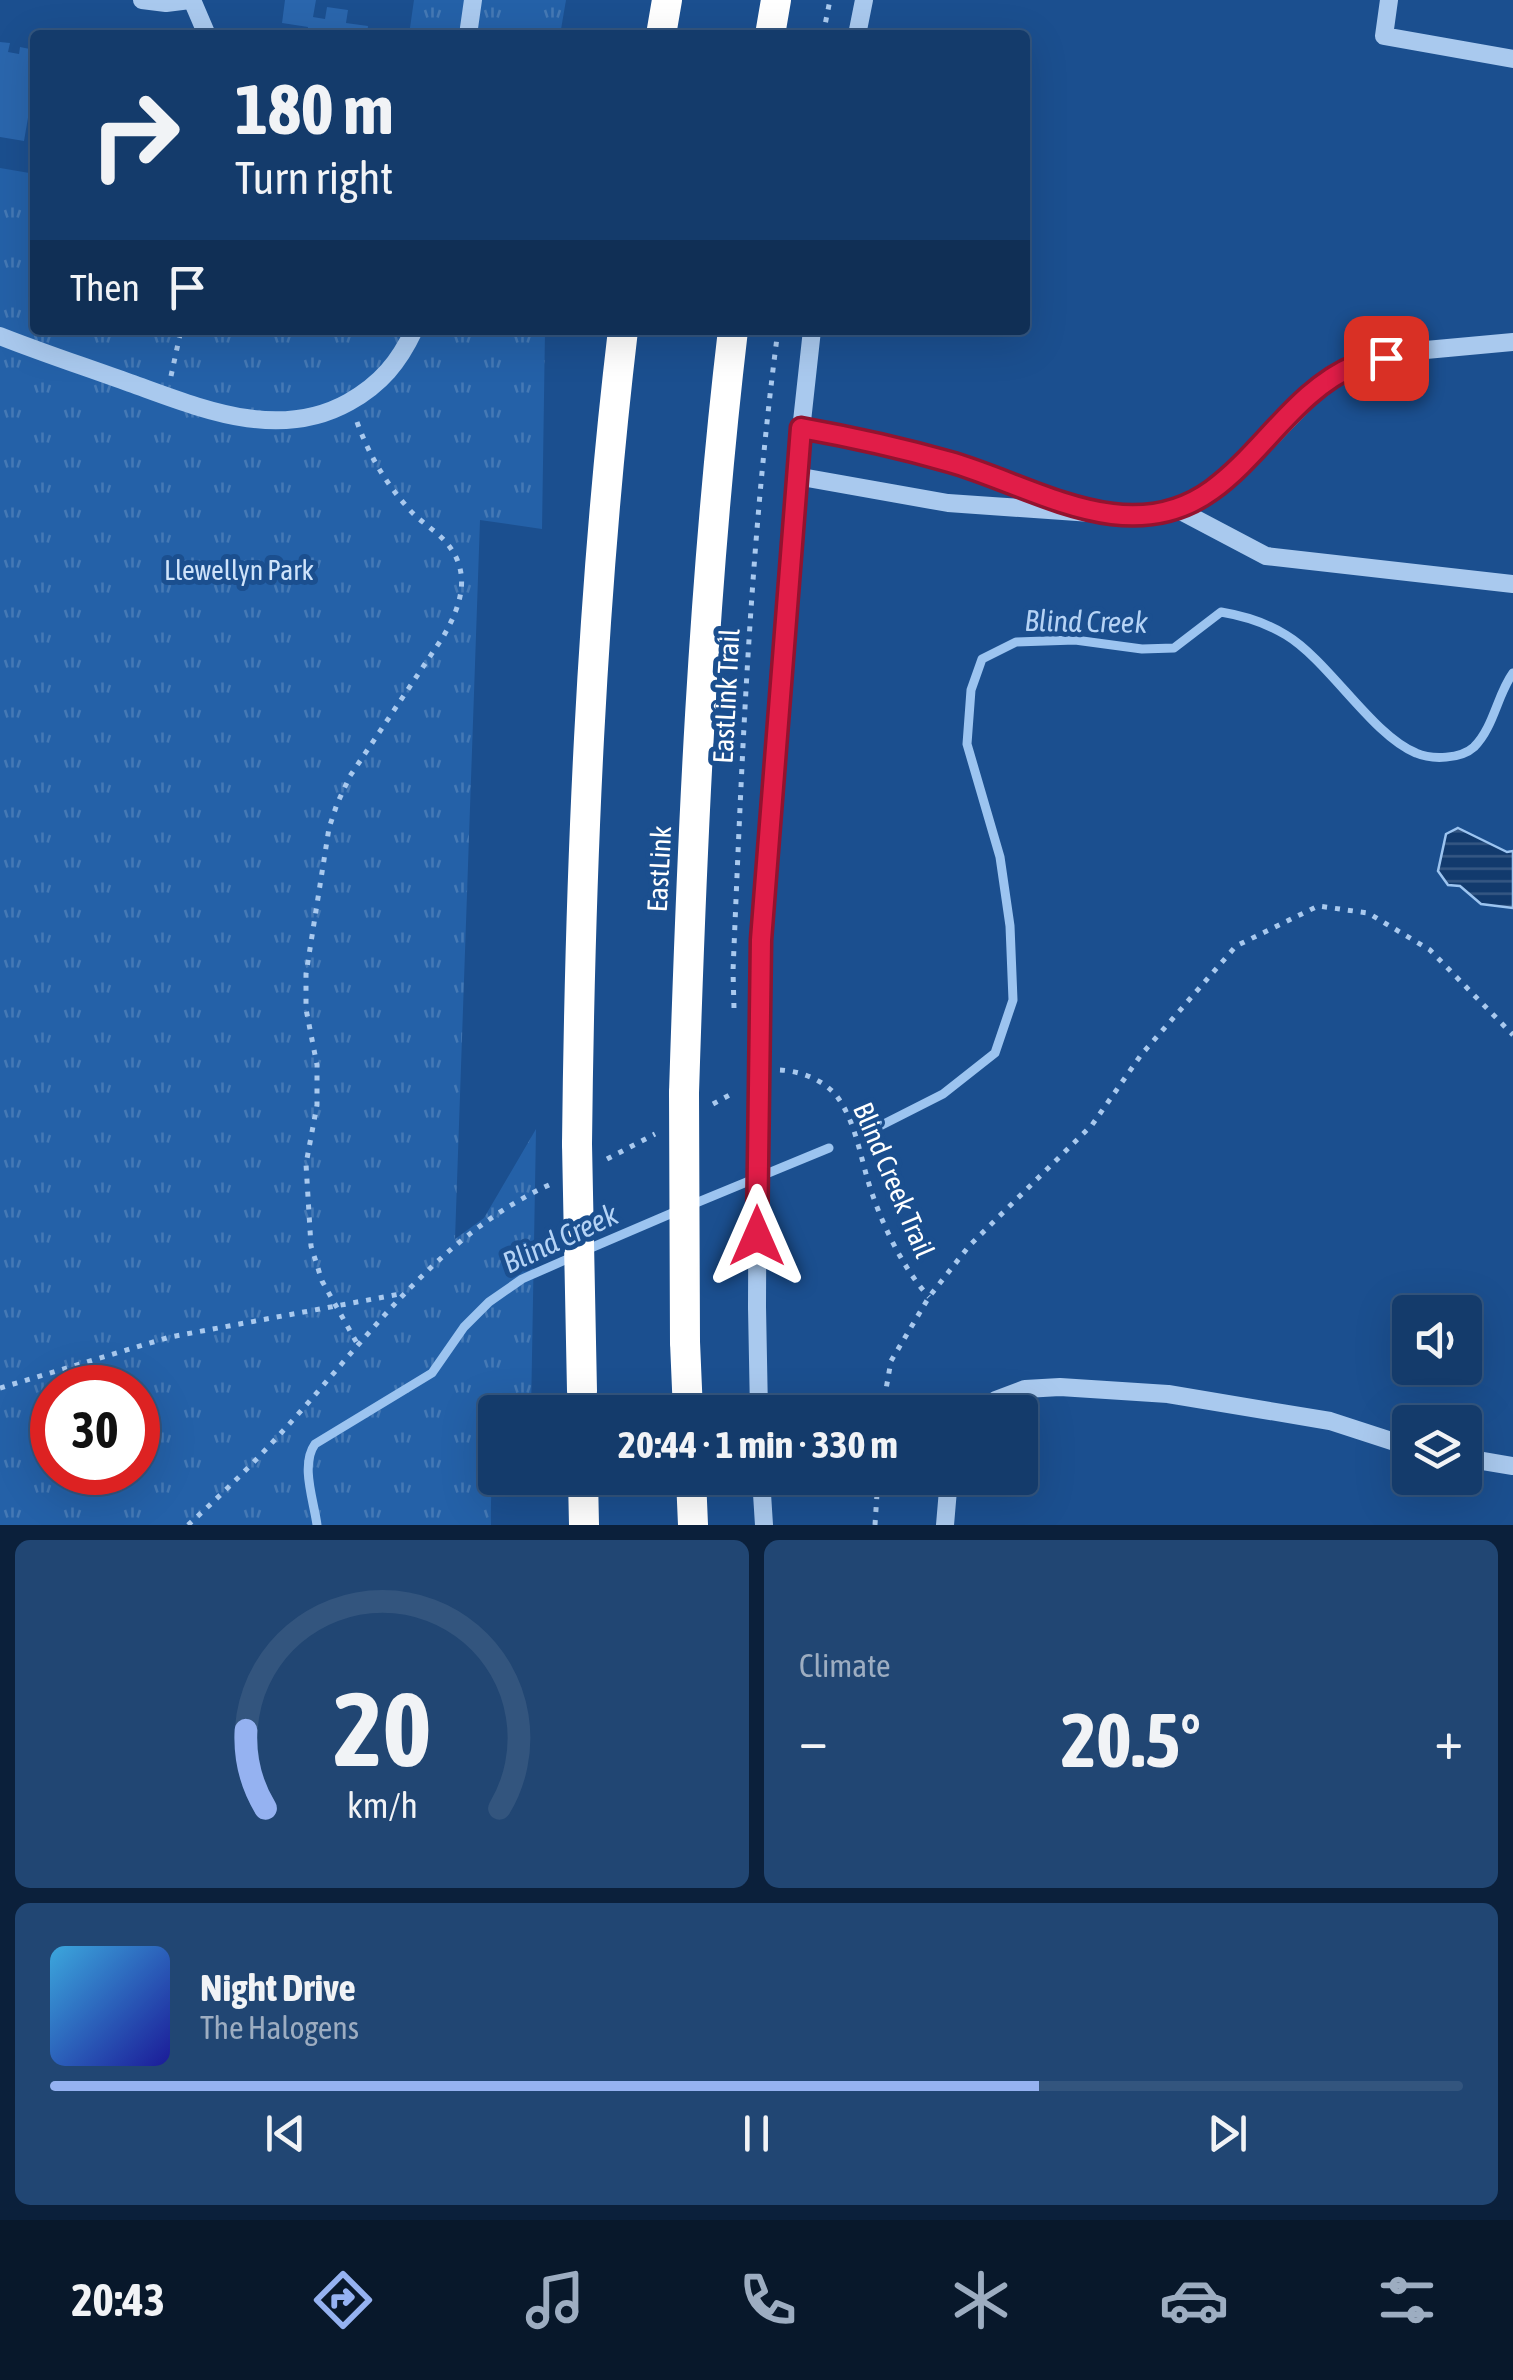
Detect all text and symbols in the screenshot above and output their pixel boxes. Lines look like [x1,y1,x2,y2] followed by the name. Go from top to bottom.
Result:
[235,69,394,149] text: 180 m
[70,70,200,200] icon: right
[235,152,393,204] text: Turn right
[160,260,215,315] icon: arrive
[70,266,140,309] text: Then
[1344,316,1429,401] pin
[1359,331,1414,386] icon: arrive
[164,554,314,586] park label: Llewellyn Park
[1024,603,1149,639] water label: Blind Creek
[706,627,746,764] street label: EastLink Trail
[641,825,677,913] street label: EastLink
[847,1098,941,1263] street label: Blind Creek Trail
[705,1184,809,1288] position arrow
[497,1196,624,1279] water label: Blind Creek
[1392,1295,1482,1495] map controls
[1392,1295,1482,1385] button: sound
[30,1365,160,1495] speed limit sign: 30
[1392,1405,1482,1495] button: layers
[618,1423,898,1466] text: 20:44 · 1 min · 330 m
[799,1647,891,1684] text: Climate
[333,1669,431,1788] text: 20
[1061,1697,1201,1783] text: 20.5°
[799,1708,828,1771] text: −
[1434,1708,1463,1771] text: +
[347,1785,417,1826] text: km/h
[200,1966,356,2009] text: Night Drive
[200,2009,359,2046] text: The Halogens
[258,2106,313,2161] icon: previous
[729,2106,784,2161] icon: pause
[1200,2106,1255,2161] icon: next
[308,2265,378,2335] icon: directions
[520,2265,590,2335] icon: music
[733,2265,803,2335] icon: phone
[946,2265,1016,2335] icon: climate
[1159,2265,1229,2335] icon: car
[1372,2265,1442,2335] icon: filters
[71,2274,165,2326] text: 20:43

